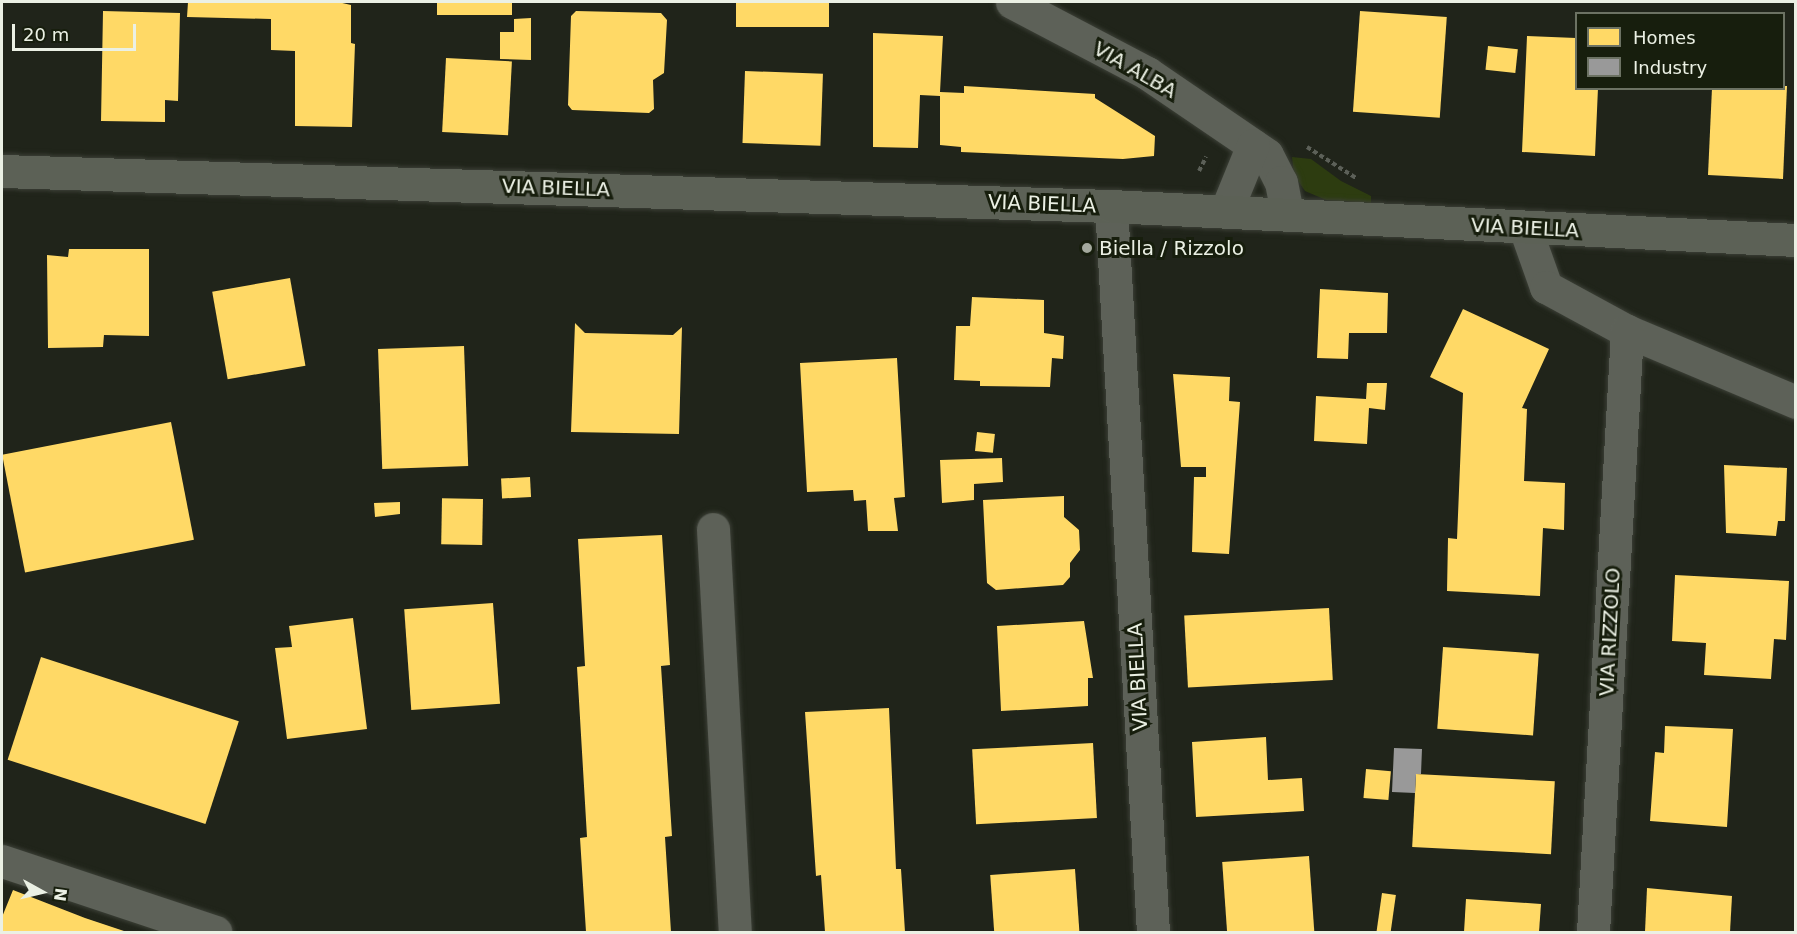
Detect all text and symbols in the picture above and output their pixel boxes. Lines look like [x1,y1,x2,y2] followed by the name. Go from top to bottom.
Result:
[15,12,140,50] scale bar
[1575,12,1785,90] legend
[23,24,69,45] text: 20 m
[1633,27,1696,48] text: Homes
[1089,37,1181,103] street label: VIA ALBA
[1633,57,1707,78] text: Industry
[501,174,611,202] street label: VIA BIELLA
[987,190,1097,218] street label: VIA BIELLA
[1470,213,1580,243] street label: VIA BIELLA
[1099,236,1244,260] place label: Biella / Rizzolo
[1080,241,1094,255] marker: Biella / Rizzolo
[1595,567,1625,697] street label: VIA RIZZOLO
[1123,622,1153,732] street label: VIA BIELLA
[12,862,72,922] north arrow
[50,887,71,903] text: N

